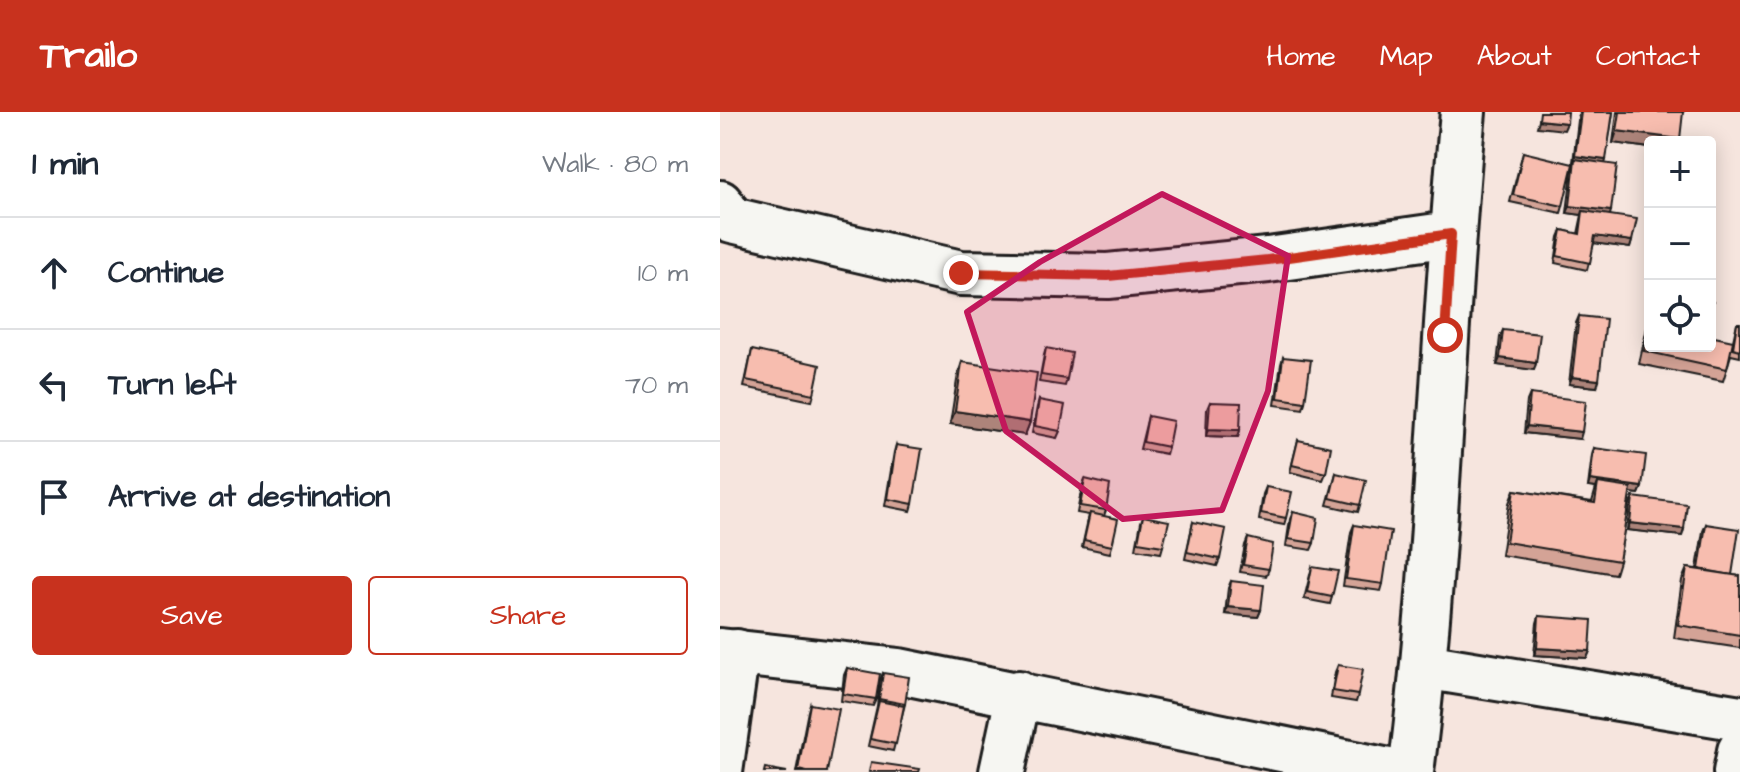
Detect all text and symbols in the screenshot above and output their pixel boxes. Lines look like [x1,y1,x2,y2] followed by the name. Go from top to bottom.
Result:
[40,30,137,82] text: Trailo
[1266,37,1336,76] text: Home
[1380,37,1433,76] text: Map
[1477,37,1552,76] text: About
[1596,37,1700,76] text: Contact
[1644,136,1716,352] map controls
[1644,136,1716,208] button: +
[32,140,99,188] text: 1 min
[542,146,688,182] text: Walk · 80 m
[1644,208,1716,280] button: −
[32,251,76,295] icon: ahead
[108,252,224,294] text: Continue
[638,255,688,291] text: 10 m
[943,255,979,291] route end
[1644,280,1716,352] button: locate
[1427,317,1463,353] route start
[32,363,76,407] icon: left
[108,364,236,406] text: Turn left
[625,367,688,403] text: 70 m
[32,475,76,519] icon: arrive
[108,476,390,518] text: Arrive at destination
[32,576,352,655] button: Save
[368,576,688,655] button: Share

